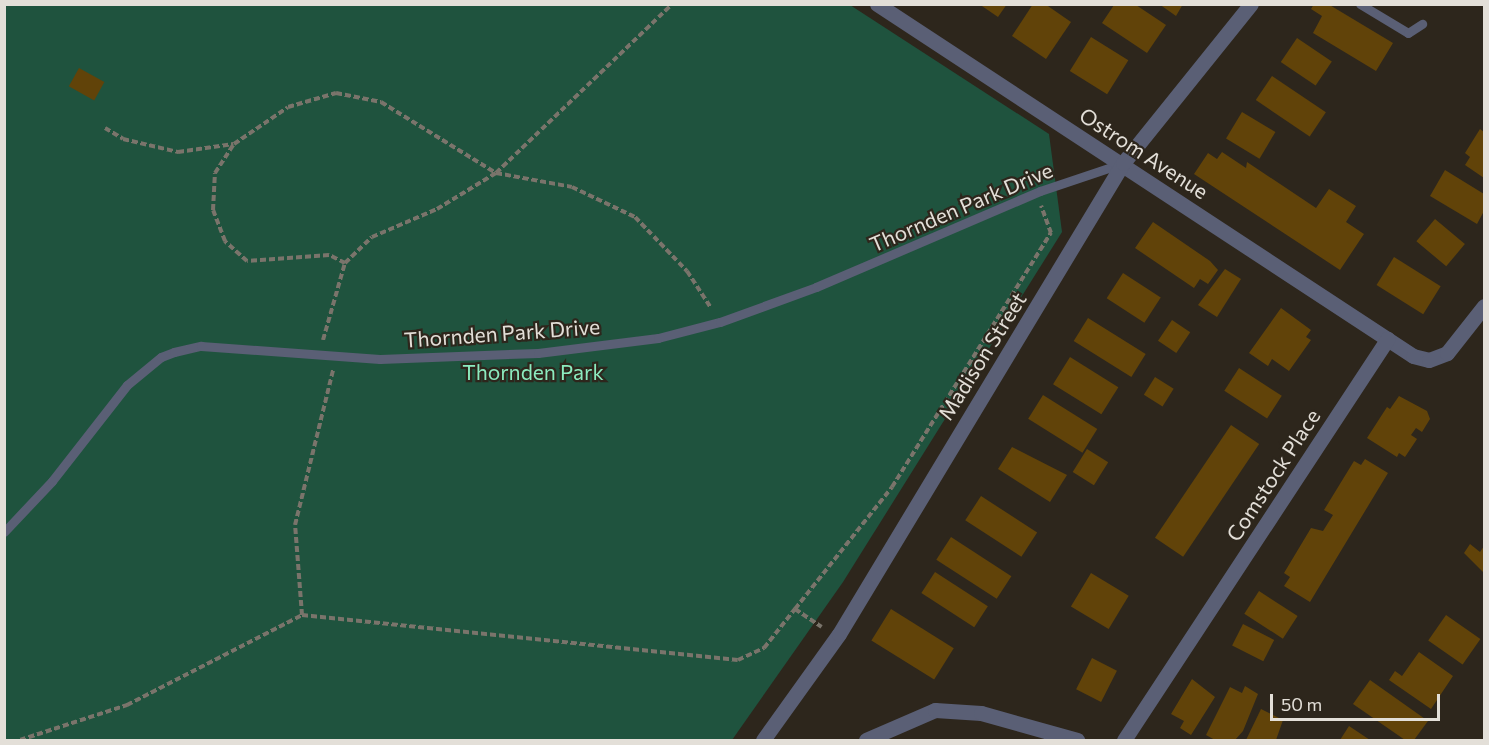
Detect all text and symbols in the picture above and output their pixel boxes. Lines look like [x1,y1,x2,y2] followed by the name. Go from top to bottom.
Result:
[1075,102,1213,204] street label: Ostrom Avenue
[866,157,1056,257] street label: Thornden Park Drive
[933,287,1031,425] street label: Madison Street
[403,314,601,352] street label: Thornden Park Drive
[462,359,604,385] park label: Thornden Park
[1221,404,1325,546] street label: Comstock Place
[1273,682,1442,720] scale bar
[1281,693,1322,715] text: 50 m

